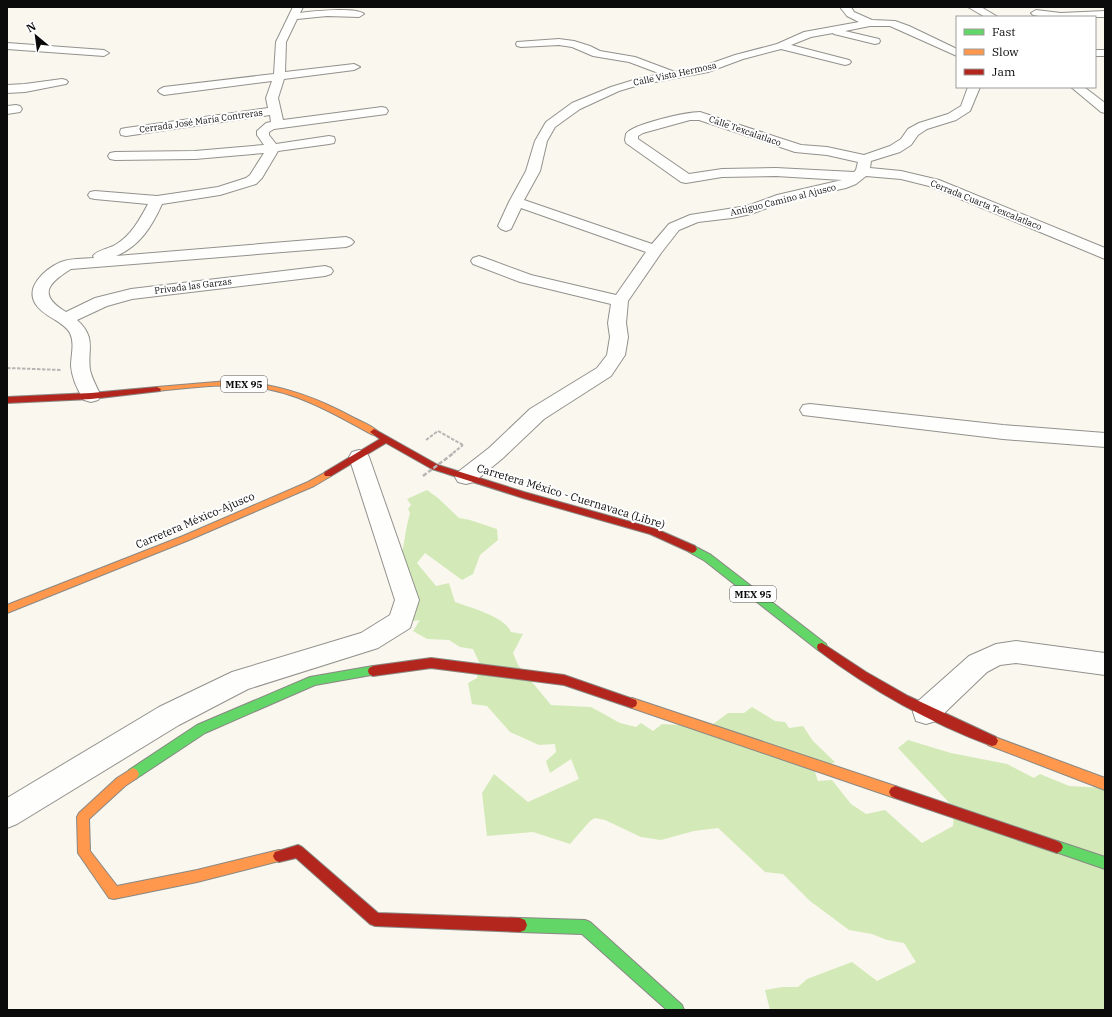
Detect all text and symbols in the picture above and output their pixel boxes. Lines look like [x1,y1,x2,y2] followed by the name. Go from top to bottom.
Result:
[16,16,56,56] north arrow
[956,16,1096,88] legend
[24,19,39,35] text: N
[992,24,1016,39] text: Fast
[992,44,1019,59] text: Slow
[632,59,718,88] street label: Calle Vista Hermosa
[992,64,1016,79] text: Jam
[138,106,263,135] street label: Cerrada José María Contreras
[708,113,783,148] street label: Calle Texcalatlaco
[929,177,1043,232] street label: Cerrada Cuarta Texcalatlaco
[729,181,837,218] street label: Antiguo Camino al Ajusco
[154,275,232,296] street label: Privada las Garzas
[221,376,267,392] road number: MEX 95
[475,461,667,531] street label: Carretera México - Cuernavaca (Libre)
[133,489,257,551] street label: Carretera México-Ajusco
[730,586,776,602] road number: MEX 95

